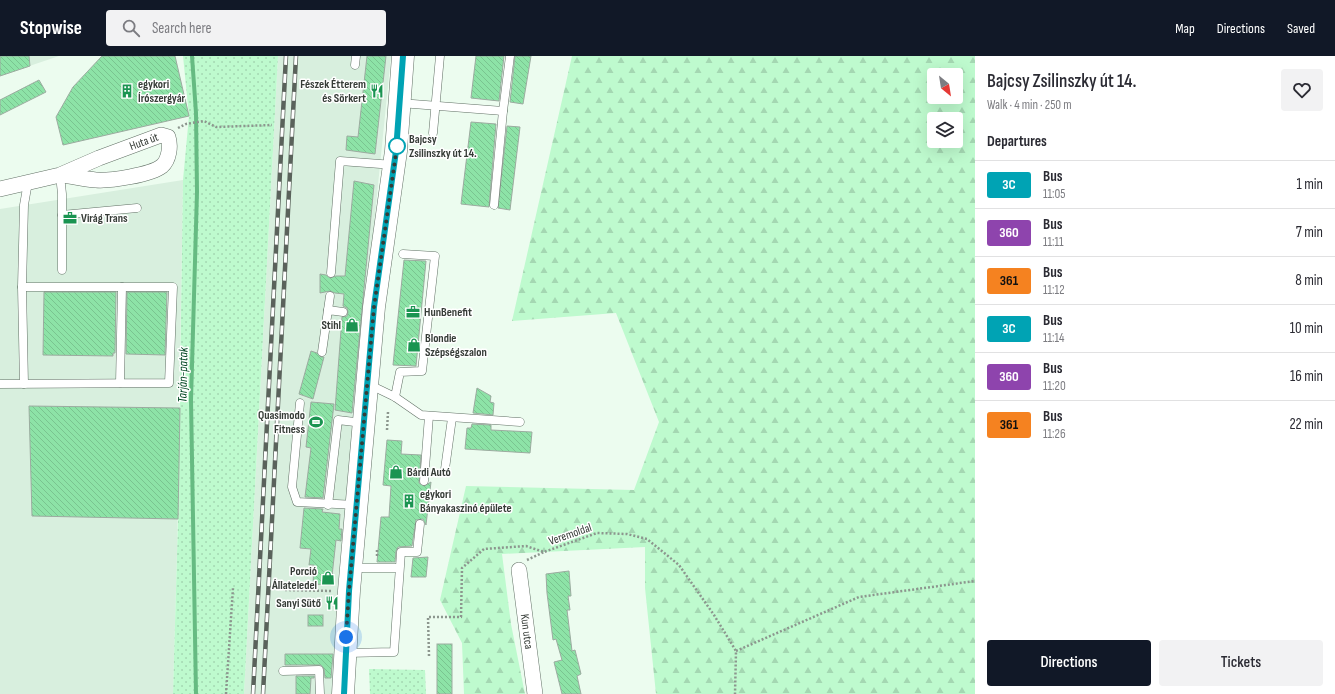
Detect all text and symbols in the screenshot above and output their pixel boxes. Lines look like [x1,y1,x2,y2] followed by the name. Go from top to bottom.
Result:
[106,10,386,46] search box
[20,17,82,40] text: Stopwise
[120,17,142,39] icon: search
[152,19,212,38] text: Search here
[1175,20,1195,37] text: Map
[1217,20,1265,37] text: Directions
[1287,20,1315,37] text: Saved
[927,68,963,104] north arrow
[927,68,963,148] map controls
[1281,69,1323,111] button: heart
[987,70,1137,93] text: Bajcsy Zsilinszky út 14.
[138,77,186,106] place label: egykori Írószergyár
[300,77,366,106] place label: Fészek Étterem és Sörkert
[119,83,135,99] building icon: egykori Írószergyár
[369,83,385,99] restaurant icon: Fészek Étterem és Sörkert
[987,97,1072,113] text: Walk · 4 min · 250 m
[927,112,963,148] button: layers
[127,129,161,154] street label: Huta út
[409,132,477,161] place label: Bajcsy Zsilinszky út 14.
[987,132,1047,151] text: Departures
[388,137,406,155] marker: Bajcsy Zsilinszky út 14.
[1043,167,1062,186] text: Bus
[1297,175,1323,194] text: 1 min
[1002,176,1016,193] text: 3C
[1043,186,1066,202] text: 11:05
[62,210,78,226] office icon: Virág Trans
[81,211,128,226] place label: Virág Trans
[1043,215,1062,234] text: Bus
[1296,223,1323,242] text: 7 min
[999,224,1019,241] text: 360
[1043,234,1064,250] text: 11:11
[1043,263,1062,282] text: Bus
[1295,271,1323,290] text: 8 min
[1000,272,1018,289] text: 361
[1043,282,1065,298] text: 11:12
[405,304,421,320] office icon: HunBenefit
[424,305,472,320] place label: HunBenefit
[1043,311,1062,330] text: Bus
[344,317,360,333] shop icon: Stihl
[321,318,341,333] place label: Stihl
[1290,319,1323,338] text: 10 min
[1002,320,1016,337] text: 3C
[1043,330,1065,346] text: 11:14
[425,331,487,360] place label: Blondie Szépségszalon
[406,337,422,353] shop icon: Blondie Szépségszalon
[175,346,192,403] water label: Tarján-patak
[1043,359,1062,378] text: Bus
[1290,367,1323,386] text: 16 min
[999,368,1019,385] text: 360
[1043,378,1066,394] text: 11:20
[1043,407,1062,426] text: Bus
[258,408,305,437] place label: Quasimodo Fitness
[308,414,324,430] sports icon: Quasimodo Fitness
[1289,415,1323,434] text: 22 min
[1000,416,1018,433] text: 361
[1043,426,1066,442] text: 11:26
[388,464,404,480] shop icon: Bárdi Autó
[407,465,451,480] place label: Bárdi Autó
[420,487,512,516] place label: egykori Bányakaszinó épülete
[401,493,417,509] building icon: egykori Bányakaszinó épülete
[547,520,594,549] street label: Veremoldal
[271,564,317,593] place label: Porció Állateledel
[320,570,336,586] shop icon: Porció Állateledel
[324,595,340,611] restaurant icon: Sanyi Sütő
[276,596,321,611] place label: Sanyi Sütő
[517,613,536,650] street label: Kun utca
[336,627,356,647] your location
[987,640,1151,686] button: Directions
[1159,640,1323,686] button: Tickets

